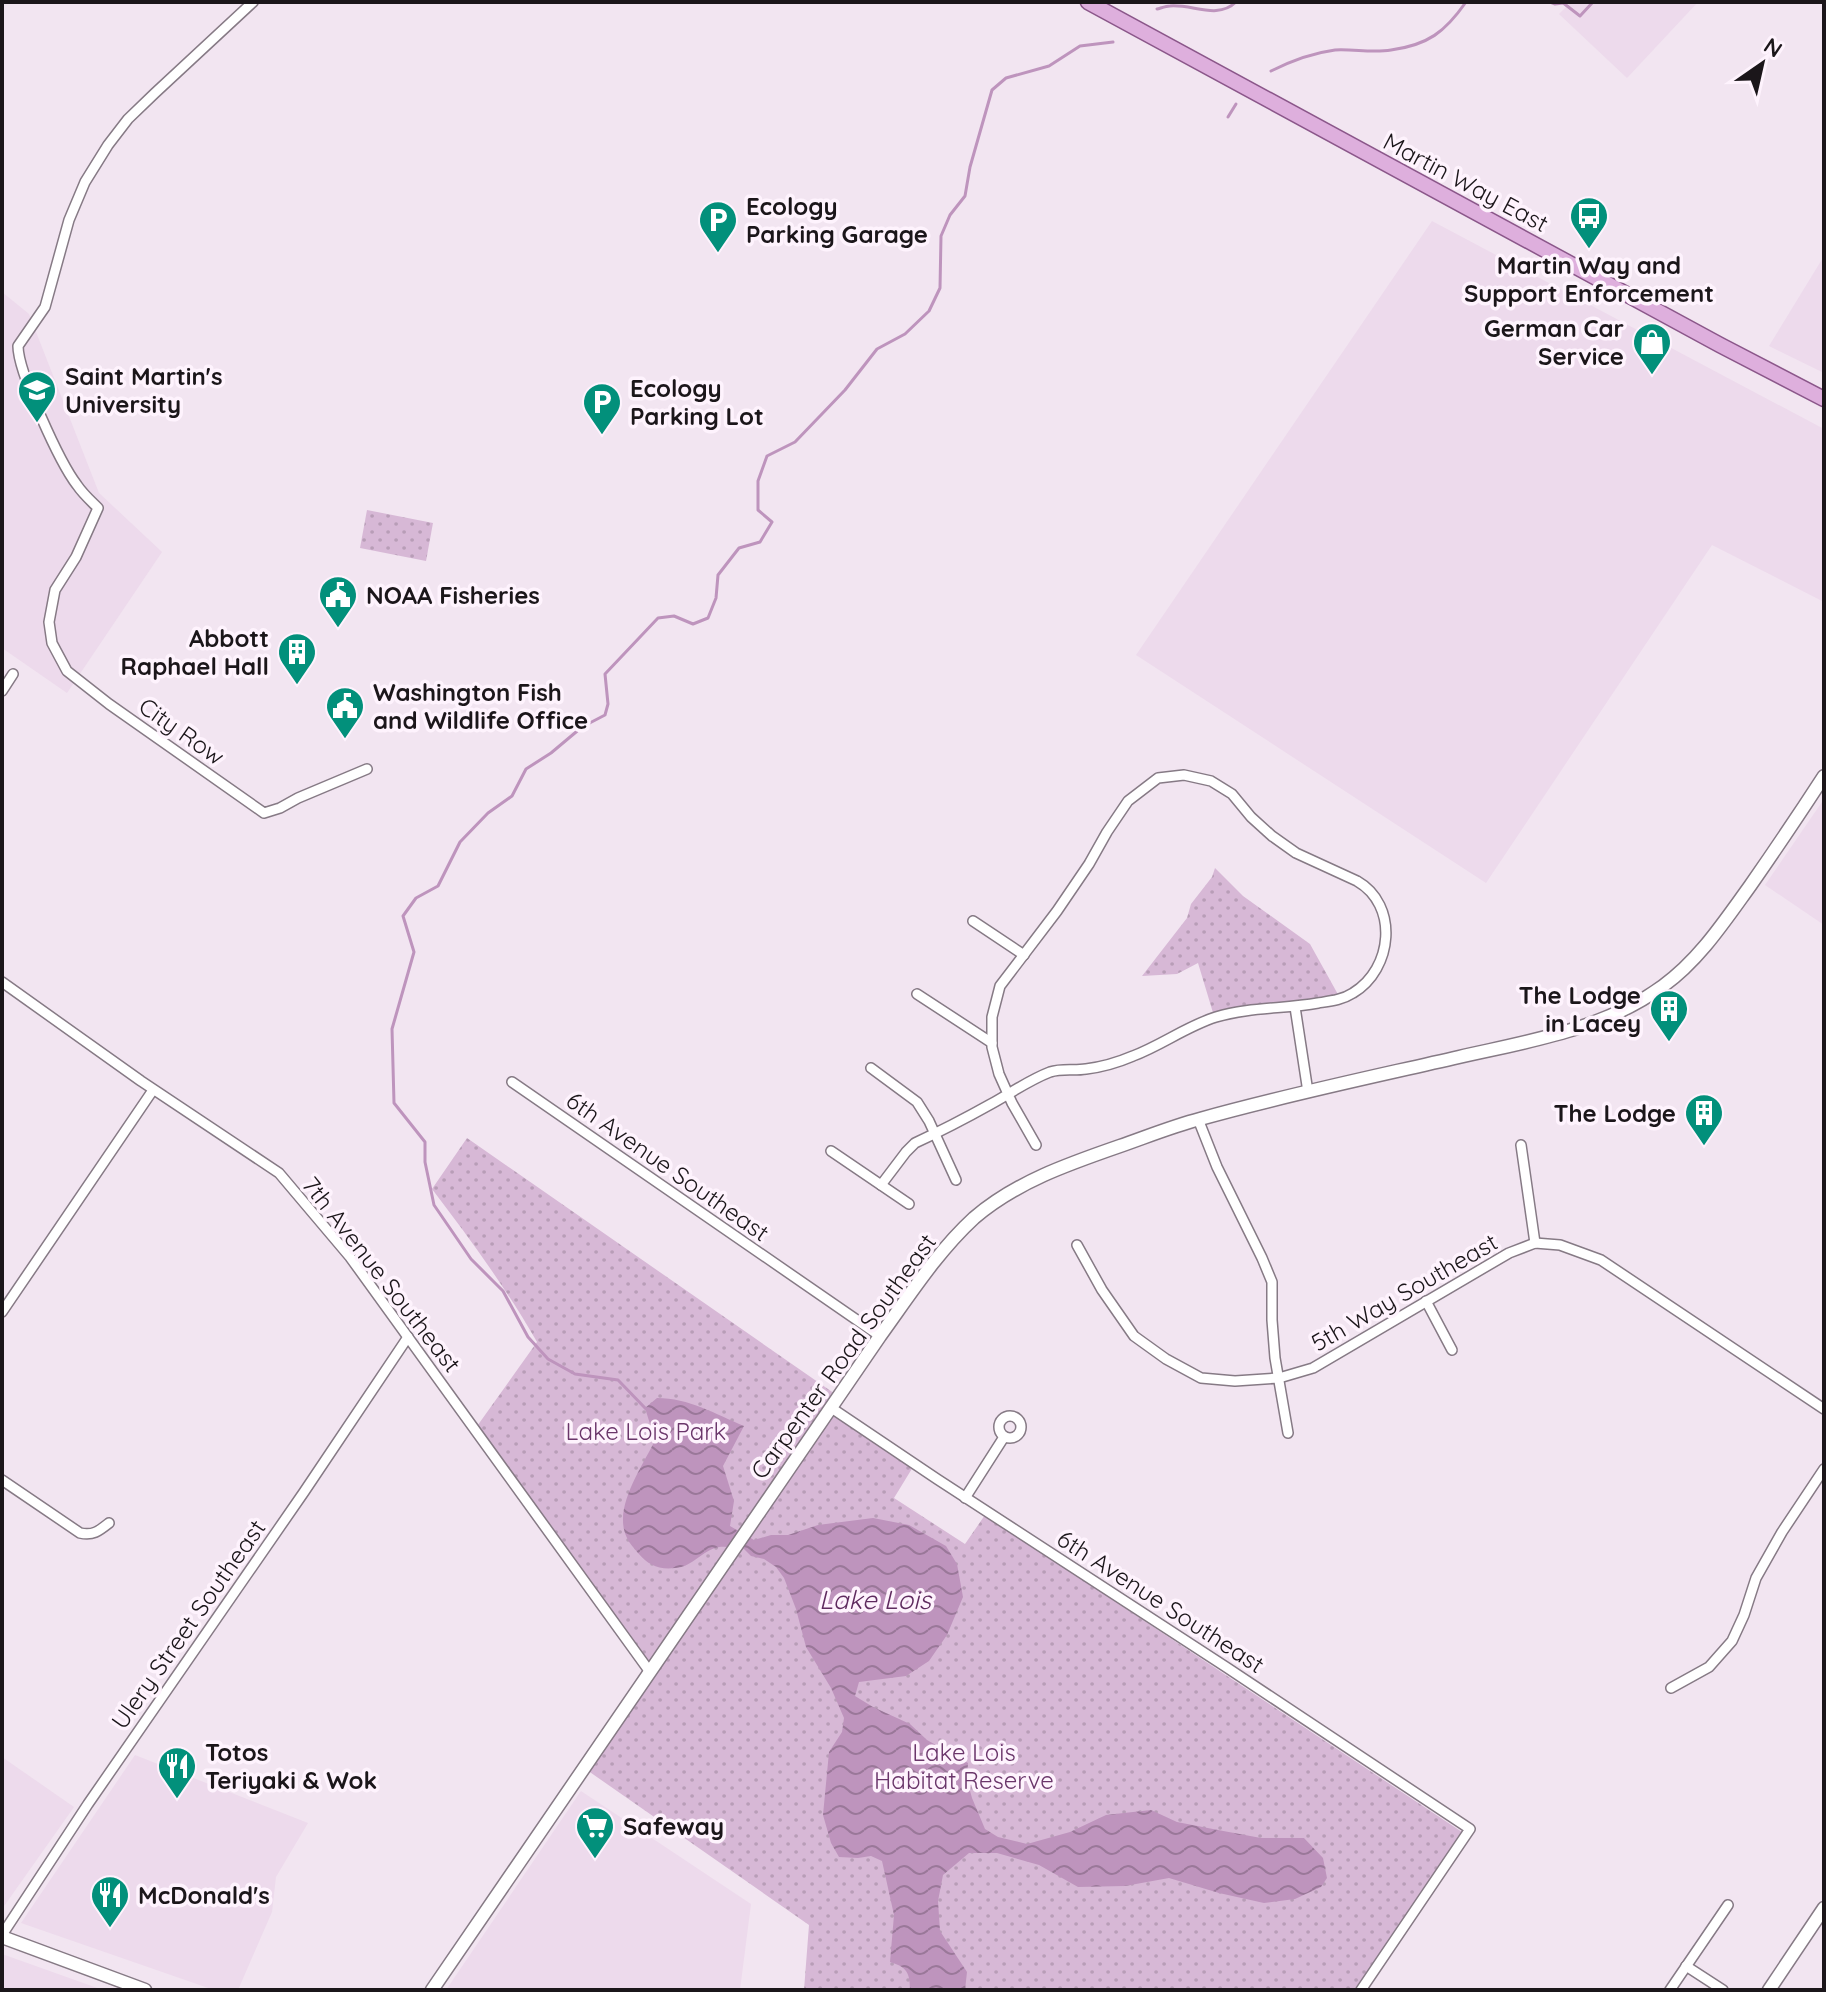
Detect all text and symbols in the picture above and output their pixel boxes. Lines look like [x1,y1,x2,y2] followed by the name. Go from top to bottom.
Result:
[1722,24,1802,104] north arrow
[1759,31,1788,64] text: N
[1378,126,1554,238] street label: Martin Way East
[746,191,928,249] place label: Ecology Parking Garage
[1568,195,1610,250] bus stop icon: Martin Way and Support Enforcement
[697,199,739,254] parking icon: Ecology Parking Garage
[1464,250,1714,308] place label: Martin Way and Support Enforcement
[1484,313,1624,371] place label: German Car Service
[1631,321,1673,376] shop icon: German Car Service
[65,361,223,419] place label: Saint Martin's University
[16,369,58,424] school or university icon: Saint Martin's University
[630,373,764,431] place label: Ecology Parking Lot
[581,381,623,436] parking icon: Ecology Parking Lot
[317,574,359,629] public building icon: NOAA Fisheries
[366,580,540,610] place label: NOAA Fisheries
[120,623,269,681] place label: Abbott Raphael Hall
[276,631,318,686] building icon: Abbott Raphael Hall
[373,677,588,735] place label: Washington Fish and Wildlife Office
[324,685,366,740] public building icon: Washington Fish and Wildlife Office
[133,691,231,771] street label: City Row
[1519,980,1641,1038] place label: The Lodge in Lacey
[1648,988,1690,1043] building icon: The Lodge in Lacey
[561,1085,775,1247] street label: 6th Avenue Southeast
[1683,1092,1725,1147] building icon: The Lodge
[1554,1098,1676,1128] place label: The Lodge
[296,1170,468,1378] street label: 7th Avenue Southeast
[1306,1226,1502,1358] street label: 5th Way Southeast
[744,1227,942,1485] street label: Carpenter Road Southeast
[566,1416,726,1446] park label: Lake Lois Park
[104,1514,272,1734] street label: Ulery Street Southeast
[1052,1523,1270,1679] street label: 6th Avenue Southeast
[819,1583,933,1616] water label: Lake Lois
[205,1737,377,1795] place label: Totos Teriyaki & Wok
[874,1737,1054,1795] park label: Lake Lois Habitat Reserve
[156,1745,198,1800] restaurant icon: Totos Teriyaki & Wok
[574,1805,616,1860] supermarket icon: Safeway
[623,1811,724,1841] place label: Safeway
[89,1874,131,1929] restaurant icon: McDonald's
[138,1880,270,1910] place label: McDonald's

